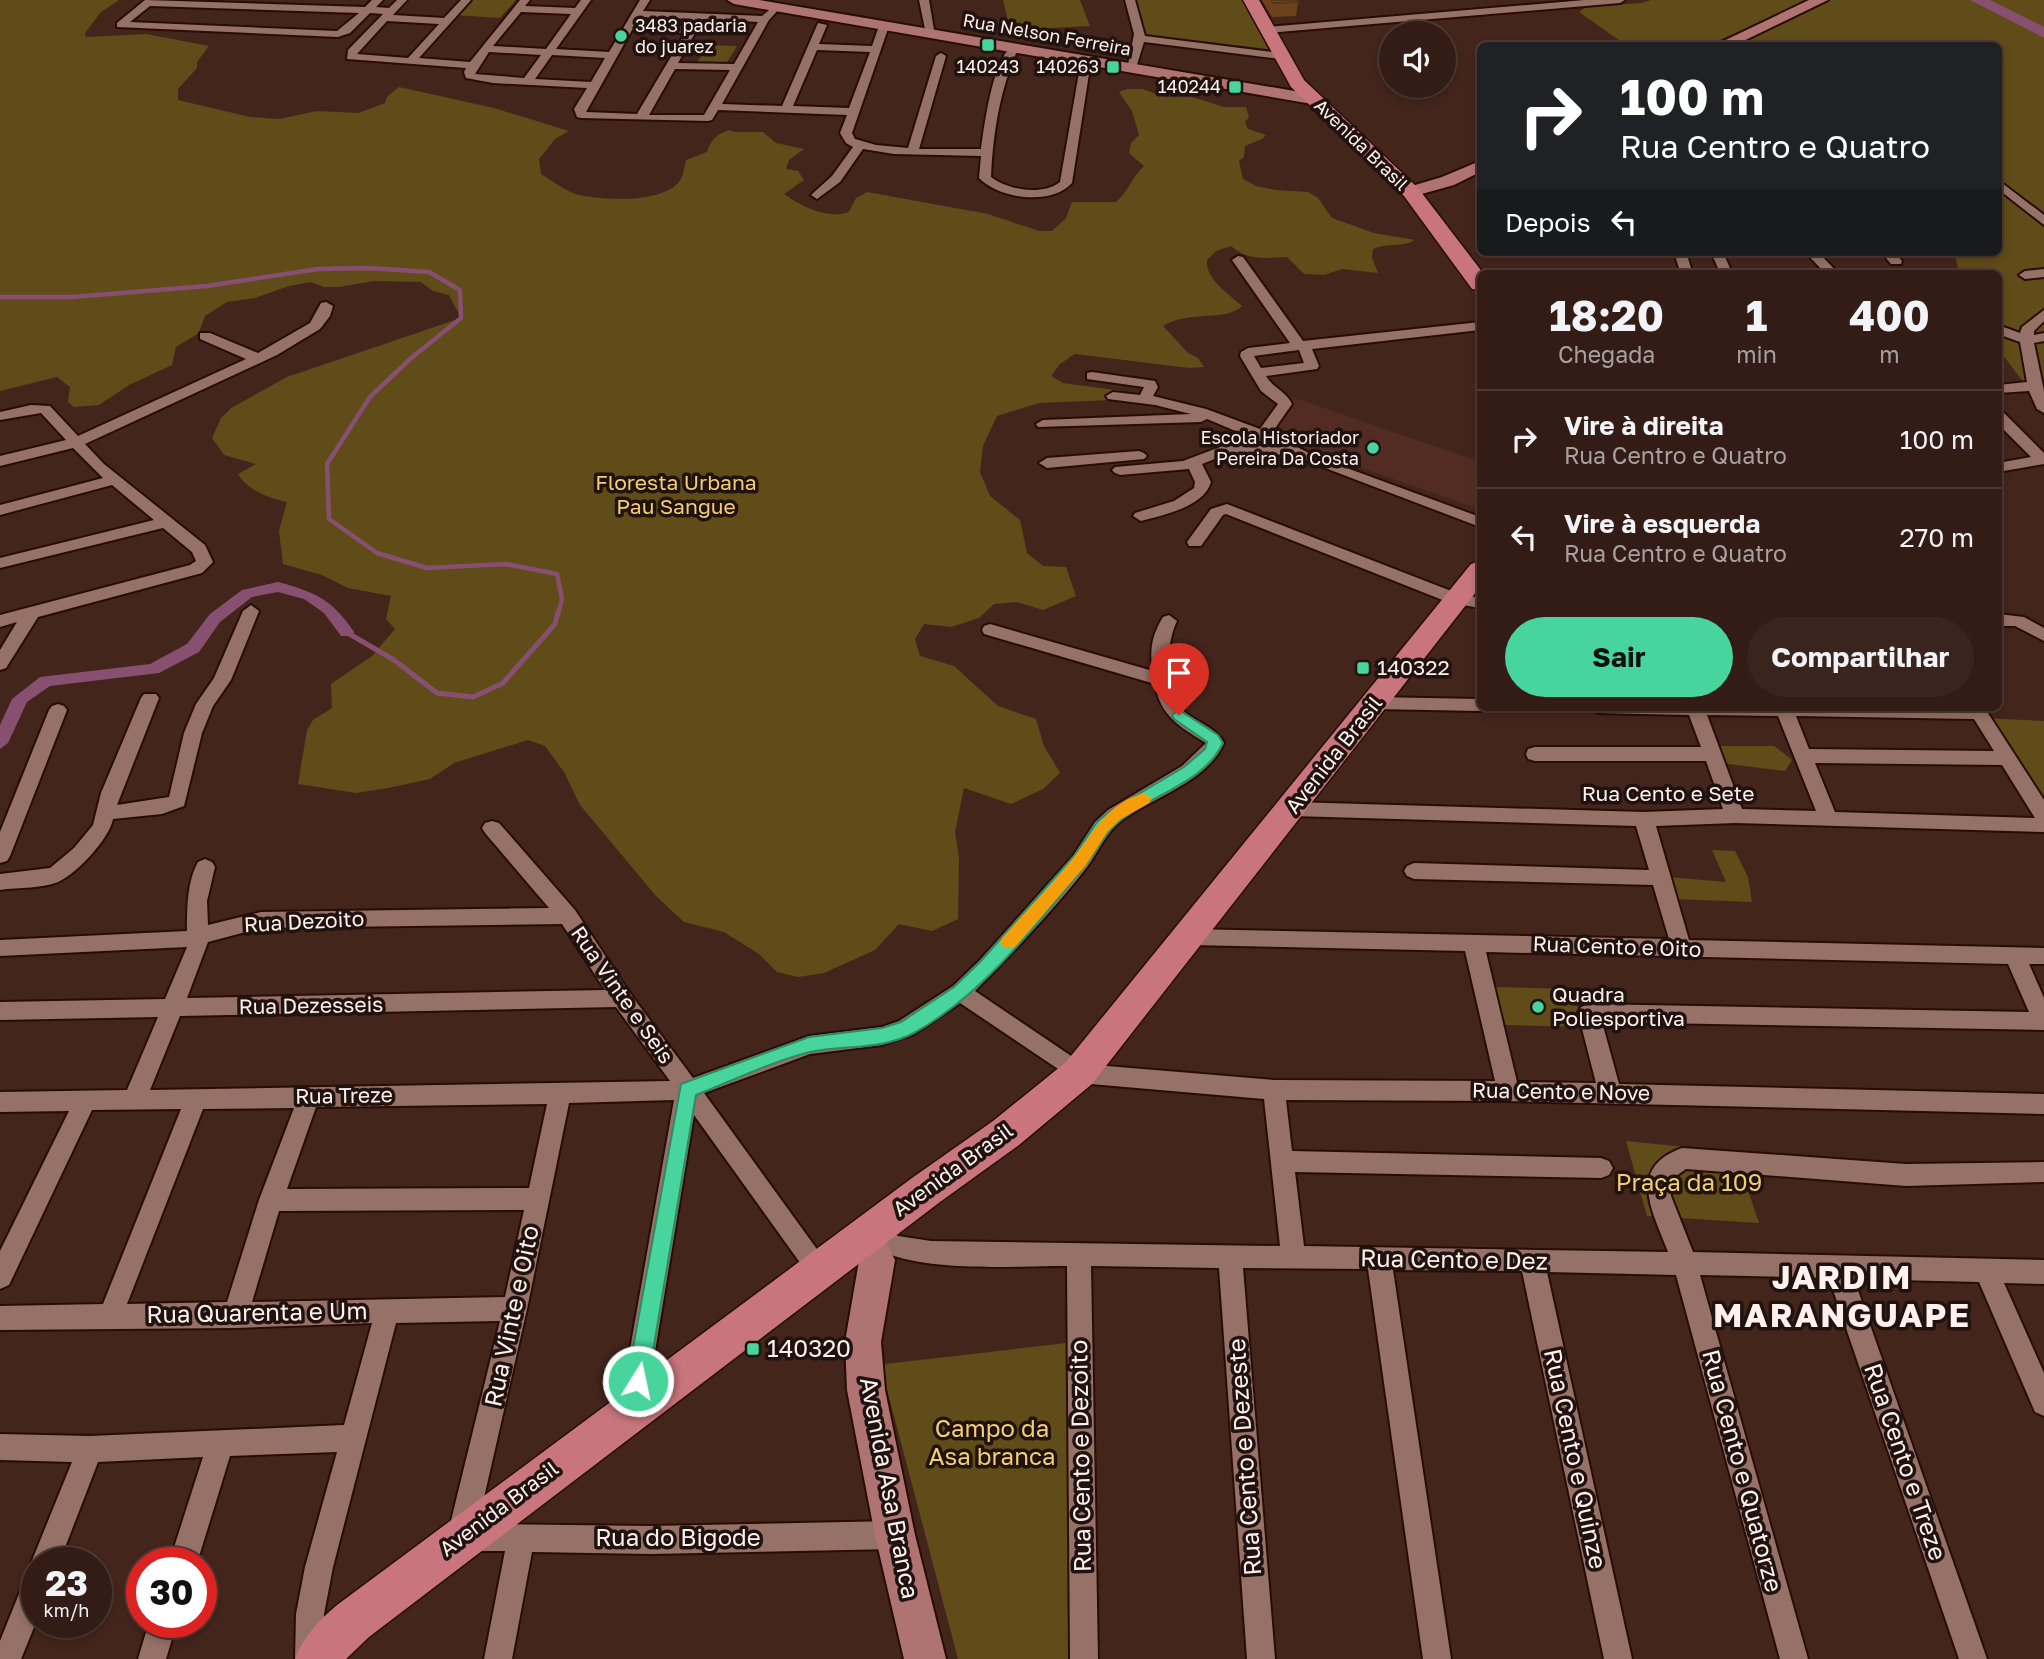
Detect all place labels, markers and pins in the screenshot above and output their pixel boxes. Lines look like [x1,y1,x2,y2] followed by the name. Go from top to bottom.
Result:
[635,14,747,57] place label: 3483 padaria do juarez
[613,28,629,44] marker: 3483 padaria do juarez
[980,37,996,53] marker: 140243
[957,55,1019,77] place label: 140243
[1036,55,1099,77] place label: 140263
[1105,59,1121,75] marker: 140263
[1158,75,1221,97] place label: 140244
[1227,79,1243,95] marker: 140244
[1200,426,1359,469] place label: Escola Historiador Pereira Da Costa
[1365,440,1381,456] marker: Escola Historiador Pereira Da Costa
[1149,643,1209,715] pin
[1377,654,1450,680] place label: 140322
[1355,660,1371,676] marker: 140322
[1552,981,1685,1031] place label: Quadra Poliesportiva
[1530,999,1546,1015] marker: Quadra Poliesportiva
[767,1333,851,1362] place label: 140320
[745,1341,761,1357] marker: 140320

